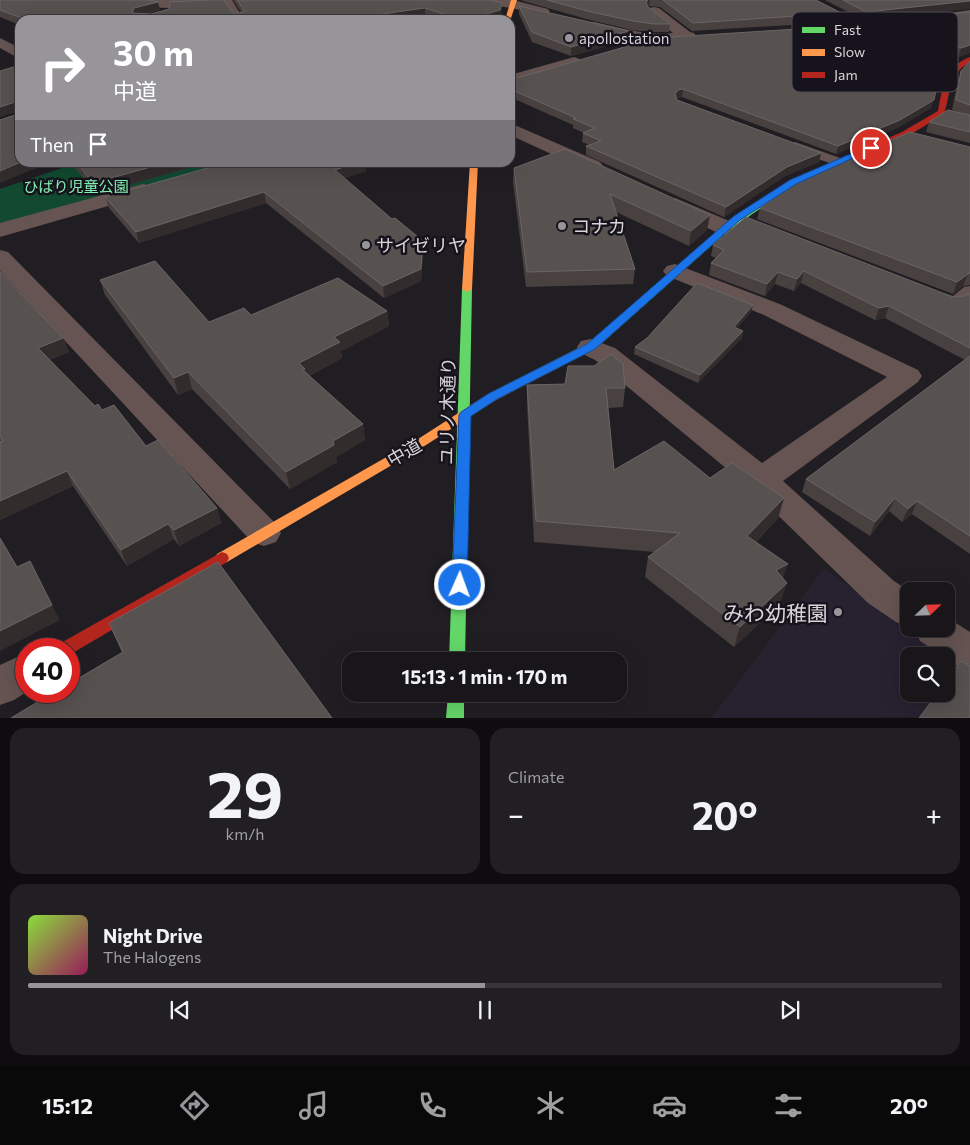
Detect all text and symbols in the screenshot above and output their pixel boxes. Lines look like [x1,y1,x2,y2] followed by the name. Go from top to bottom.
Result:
[792,12,958,92] legend
[834,21,861,38] text: Fast
[579,29,669,47] place label: apollostation
[113,30,194,73] text: 30 m
[563,32,575,44] marker: apollostation
[30,35,95,100] icon: right
[834,43,865,60] text: Slow
[834,66,858,83] text: Jam
[113,77,157,104] text: 中道
[850,127,892,169] pin
[84,130,112,158] icon: arrive
[30,133,74,156] text: Then
[857,134,885,162] icon: arrive
[23,177,129,195] park label: ひばり児童公園
[572,215,626,237] place label: コナカ
[556,220,568,232] marker: コナカ
[376,234,466,256] place label: サイゼリヤ
[360,239,372,251] marker: サイゼリヤ
[435,357,459,465] street label: ユリノ木通り
[383,433,425,471] street label: 中道
[433,558,485,610] position arrow
[900,582,955,638] north arrow
[900,582,955,702] map controls
[723,600,828,625] place label: みわ幼稚園
[832,606,844,618] marker: みわ幼稚園
[15,638,80,703] speed limit sign: 40
[900,647,955,702] button: search
[402,665,567,688] text: 15:13 · 1 min · 170 m
[207,752,283,831] text: 29
[508,767,564,786] text: Climate
[692,791,758,838] text: 20°
[508,797,524,831] text: −
[926,797,942,831] text: +
[226,824,264,843] text: km/h
[103,924,203,947] text: Night Drive
[103,947,201,966] text: The Halogens
[166,996,194,1024] icon: previous
[471,996,499,1024] icon: pause
[776,996,804,1024] icon: next
[177,1088,212,1123] icon: directions
[296,1088,331,1123] icon: music
[415,1088,450,1123] icon: phone
[533,1088,568,1123] icon: climate
[652,1088,687,1123] icon: car
[771,1088,806,1123] icon: filters
[42,1092,93,1119] text: 15:12
[890,1092,928,1119] text: 20°

